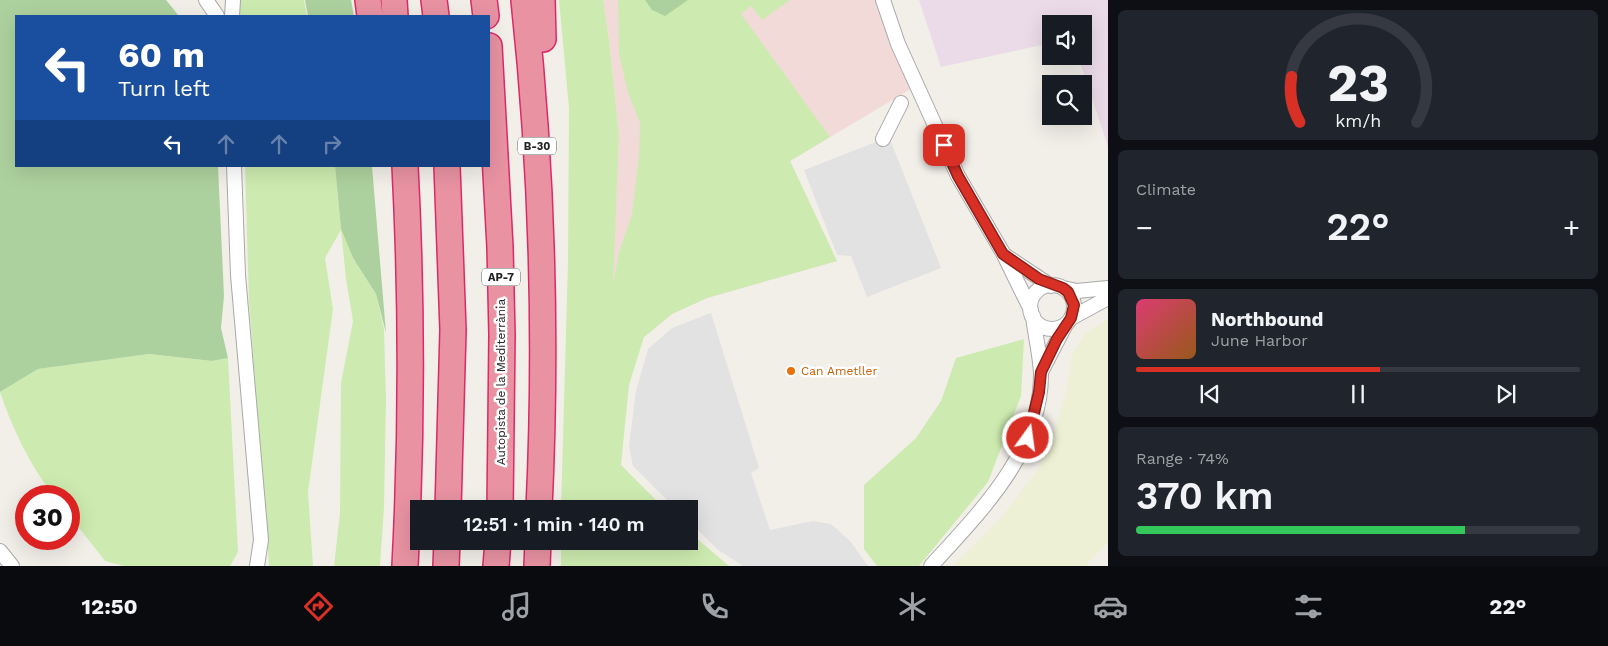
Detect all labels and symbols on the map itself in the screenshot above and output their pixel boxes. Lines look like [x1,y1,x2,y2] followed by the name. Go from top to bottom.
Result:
[923,124,965,166] pin
[518,138,556,154] road number: B-30
[482,268,520,286] road number: AP-7
[494,299,508,465] street label: Autopista de la Mediterrània
[801,364,877,378] place label: Can Ametller
[785,365,797,377] marker: Can Ametller
[1001,411,1053,463] position arrow
[15,485,80,550] speed limit sign: 30

